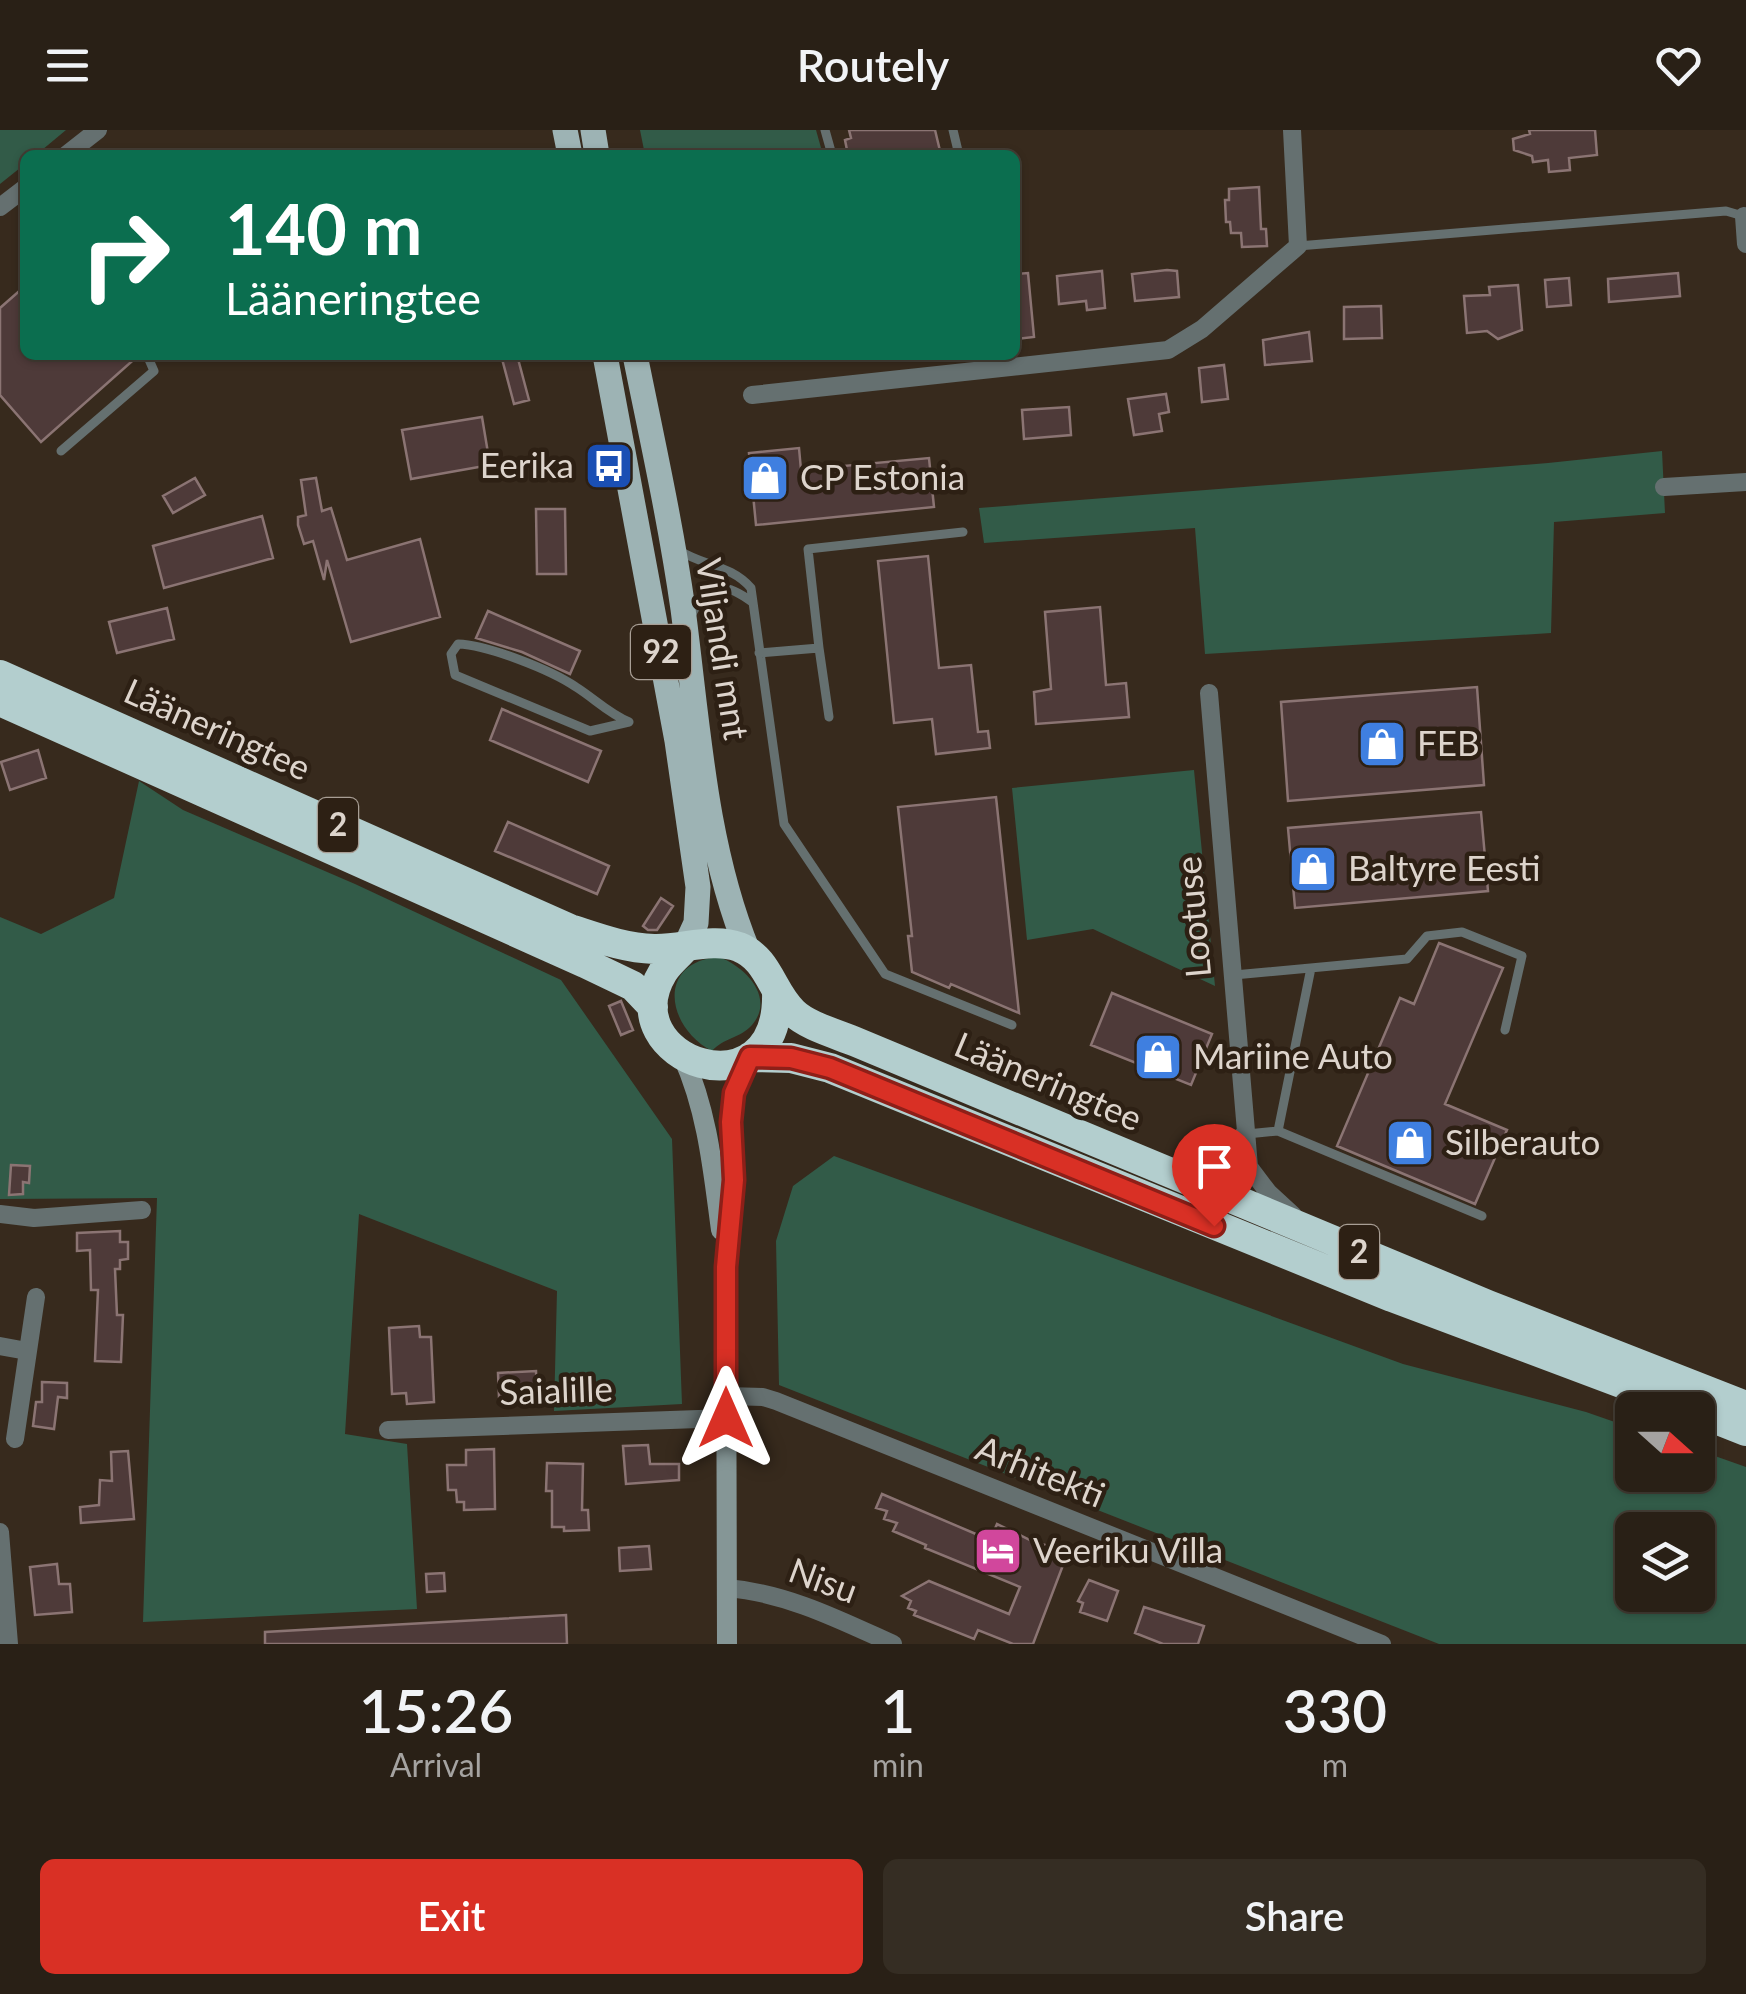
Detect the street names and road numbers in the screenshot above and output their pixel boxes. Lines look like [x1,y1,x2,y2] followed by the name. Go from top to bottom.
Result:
[689,555,759,743] street label: Viljandi mnt
[631,625,691,679] road number: 92
[118,669,317,788] street label: Lääneringtee
[318,798,358,852] road number: 2
[1166,855,1218,980] street label: Lootuse
[949,1022,1149,1138] street label: Lääneringtee
[1339,1225,1379,1279] road number: 2
[498,1366,613,1412] street label: Saialille
[970,1425,1111,1515] street label: Arhitekti
[784,1547,864,1611] street label: Nisu

